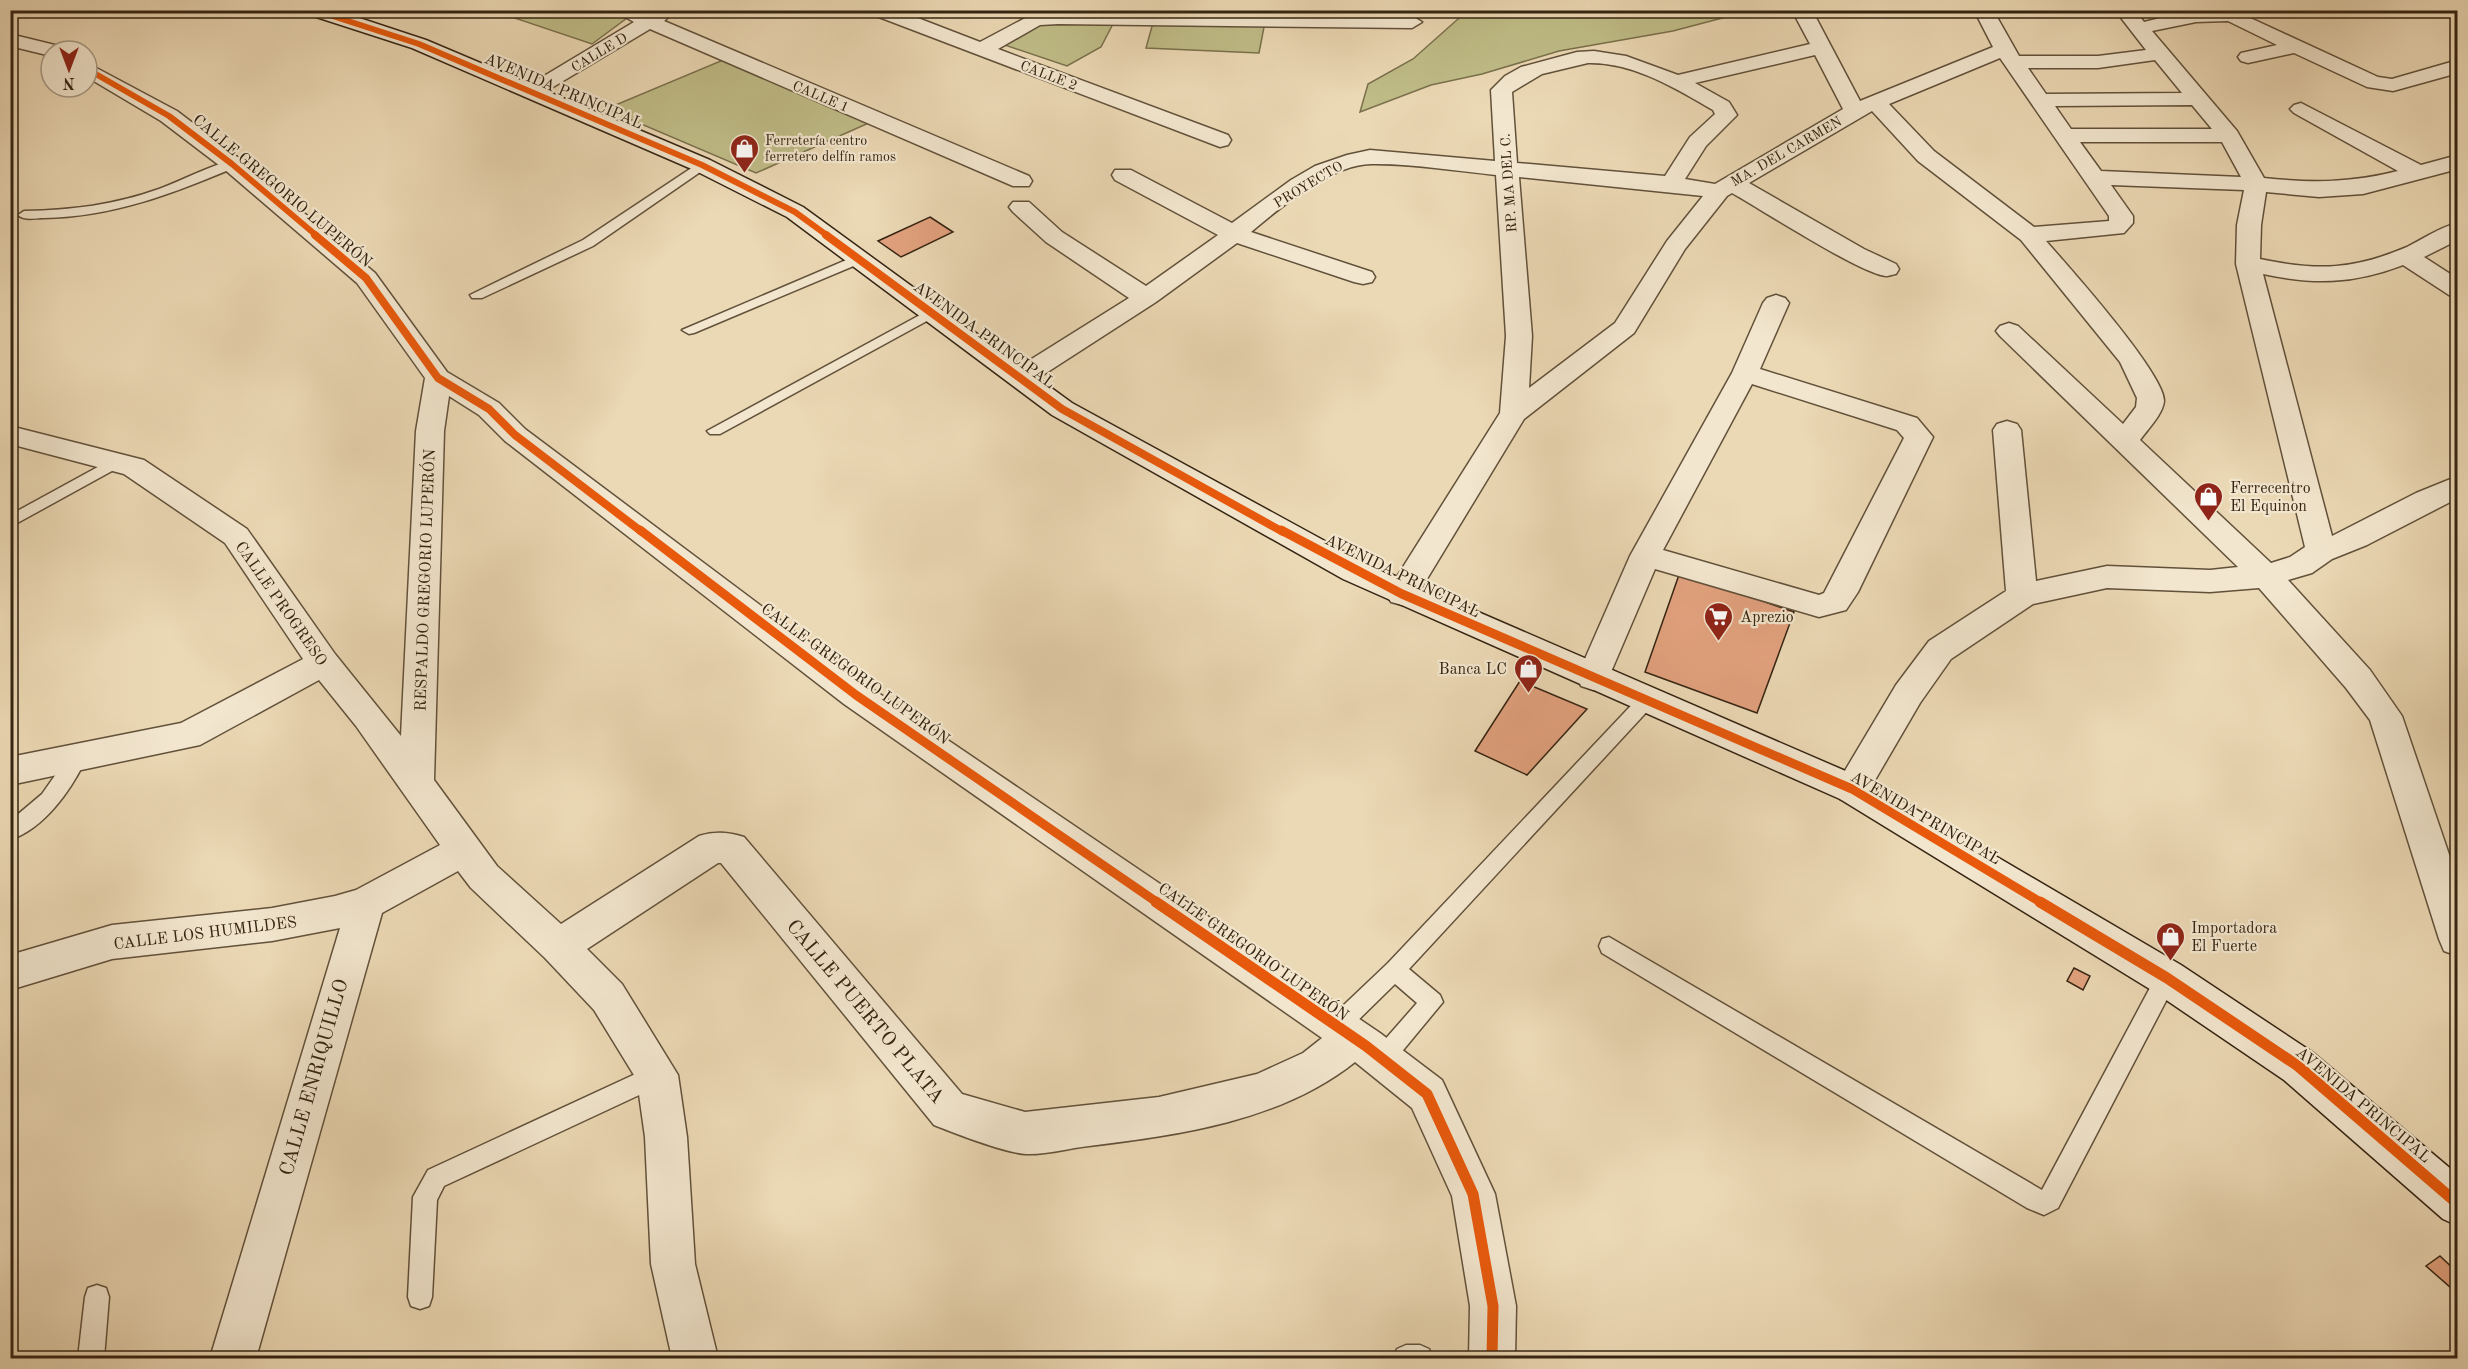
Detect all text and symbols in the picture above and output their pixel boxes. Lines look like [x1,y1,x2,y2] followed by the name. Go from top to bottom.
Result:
[569,31,630,75] street label: CALLE D
[39,39,99,99] north arrow
[482,51,645,133] street label: AVENIDA PRINCIPAL
[1018,59,1079,93] street label: CALLE 2
[62,74,75,90] text: N
[790,79,851,115] street label: CALLE 1
[189,108,378,271] street label: CALLE GREGORIO LUPERÓN
[1729,114,1845,189] street label: MA. DEL CARMEN
[728,132,760,174] shop icon: Ferretería centro ferretero delfín ramos
[1499,133,1519,233] street label: RP. MA DEL C.
[765,134,896,164] place label: Ferretería centro ferretero delfín ramos
[1272,159,1345,211] street label: PROYECTO
[910,279,1057,392] street label: AVENIDA PRINCIPAL
[408,448,439,712] street label: RESPALDO GREGORIO LUPERÓN
[2193,480,2225,522] shop icon: Ferrecentro El Equinon
[2230,481,2311,515] place label: Ferrecentro El Equinon
[1322,532,1482,621] street label: AVENIDA PRINCIPAL
[231,539,329,669] street label: CALLE PROGRESO
[758,597,955,748] street label: CALLE GREGORIO LUPERÓN
[1703,600,1735,642] supermarket icon: Aprezio
[1740,610,1794,626] place label: Aprezio
[1512,652,1544,694] shop icon: Banca LC
[1439,662,1507,678] place label: Banca LC
[1847,769,2003,868] street label: AVENIDA PRINCIPAL
[1155,876,1354,1025] street label: CALLE GREGORIO LUPERÓN
[113,915,298,953] street label: CALLE LOS HUMILDES
[782,917,947,1108] street label: CALLE PUERTO PLATA
[2154,920,2186,962] shop icon: Importadora El Fuerte
[2191,921,2277,955] place label: Importadora El Fuerte
[277,977,353,1178] street label: CALLE ENRIQUILLO
[2292,1045,2433,1166] street label: AVENIDA PRINCIPAL

